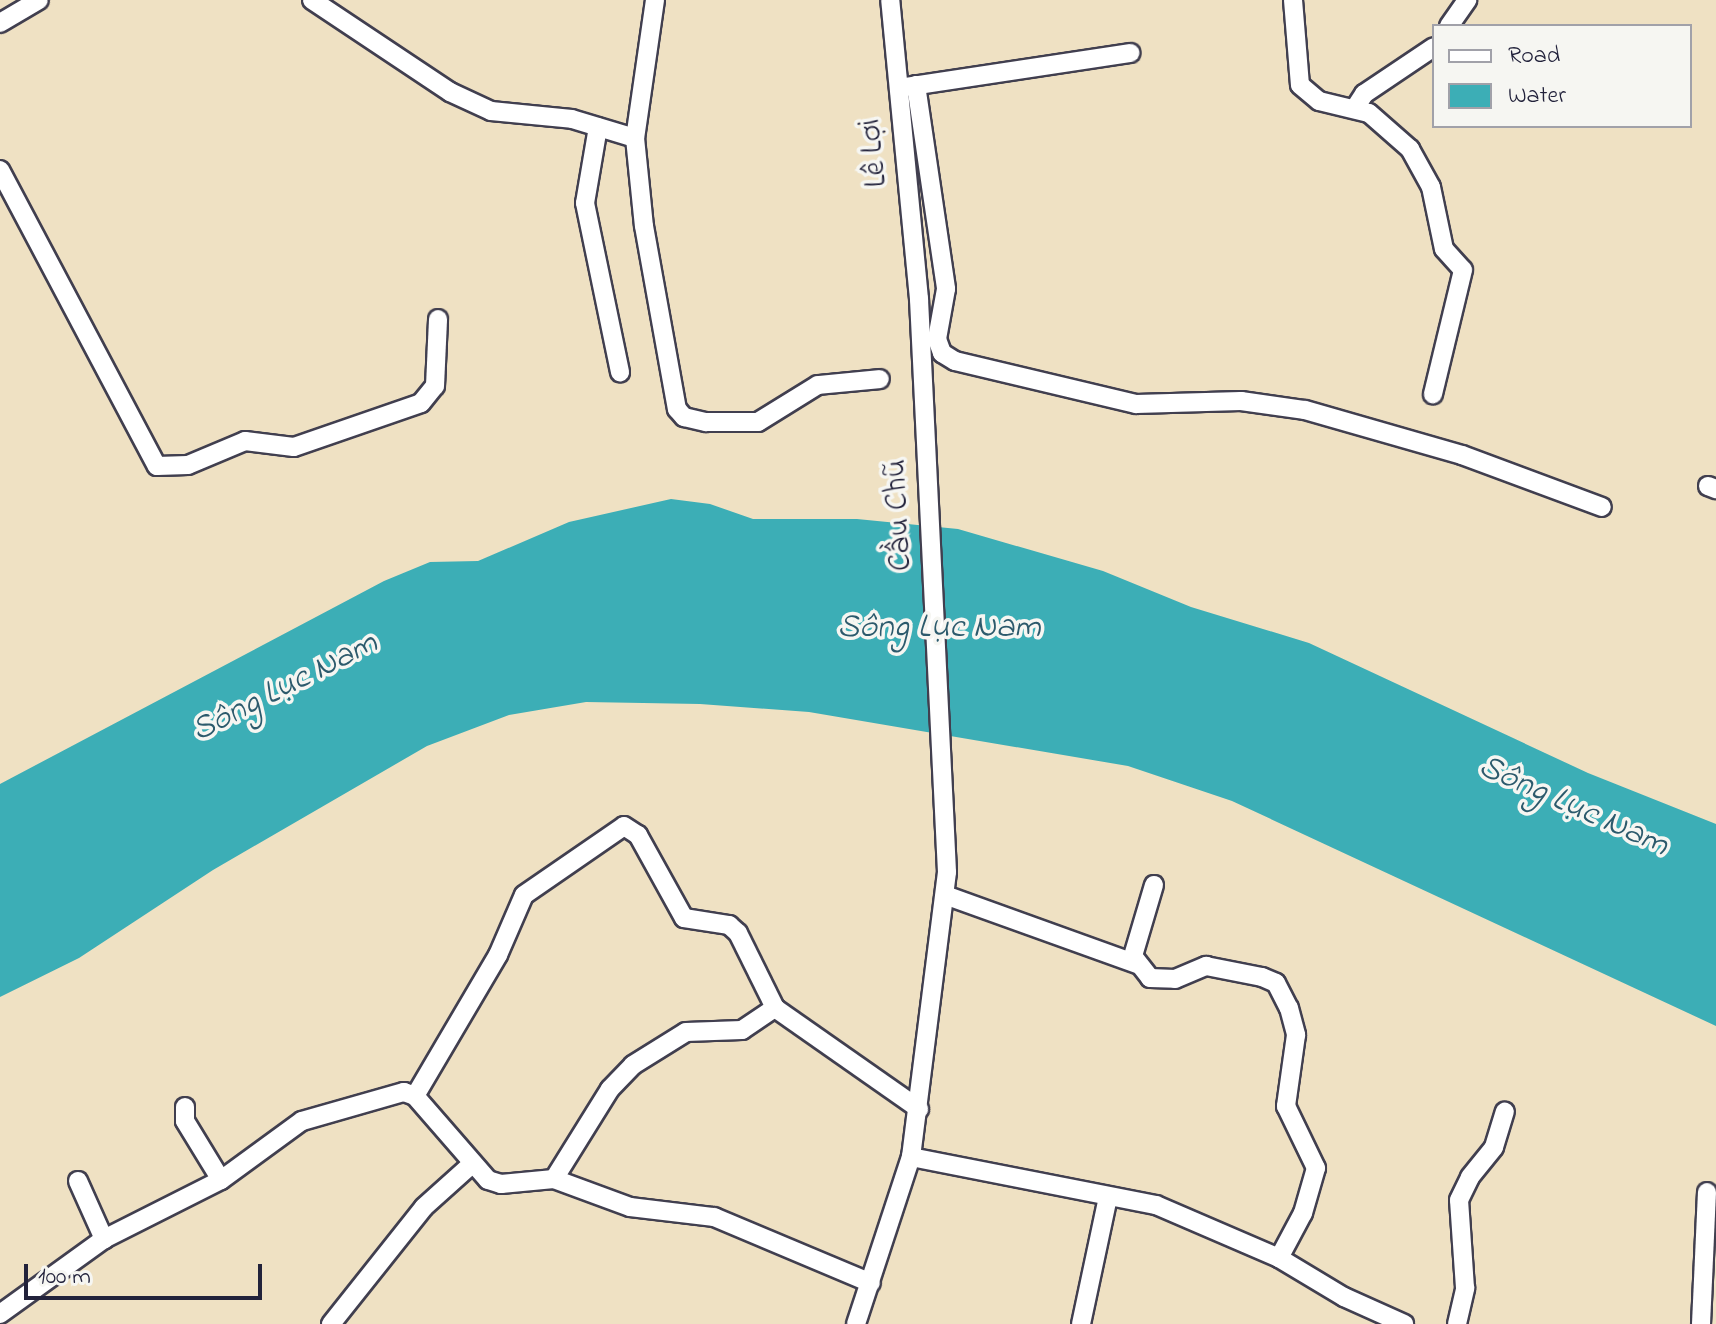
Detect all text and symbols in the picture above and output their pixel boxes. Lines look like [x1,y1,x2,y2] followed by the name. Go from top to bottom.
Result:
[1432,24,1692,128] legend
[1508,39,1560,74] text: Road
[1508,79,1566,114] text: Water
[852,117,898,189] street label: Lê Lợi
[878,458,922,572] street label: Cầu Chũ
[837,609,1041,649] water label: Sông Lục Nam
[185,624,385,752] water label: Sông Lục Nam
[1472,747,1674,867] water label: Sông Lục Nam
[28,1248,266,1298] scale bar
[38,1260,91,1295] text: 100 m

